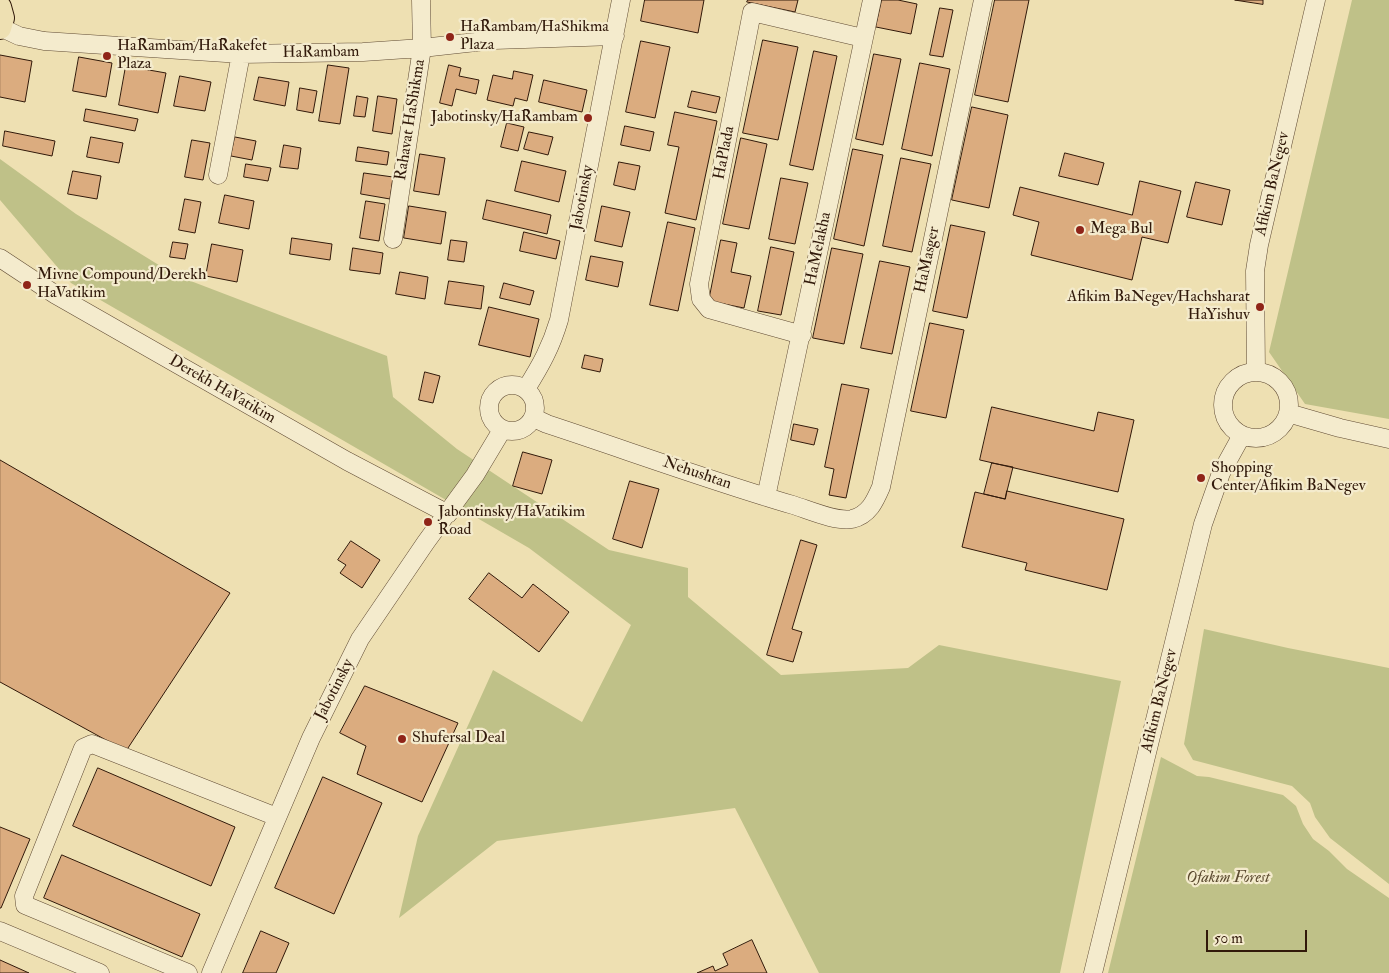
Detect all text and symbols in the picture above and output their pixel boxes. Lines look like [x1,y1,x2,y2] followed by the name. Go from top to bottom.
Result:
[460,18,609,56] place label: HaRambam/HaShikma Plaza
[444,31,456,43] marker: HaRambam/HaShikma Plaza
[117,37,267,75] place label: HaRambam/HaRakefet Plaza
[282,43,360,63] street label: HaRambam
[101,50,113,62] marker: HaRambam/HaRakefet Plaza
[392,58,430,182] street label: Rahavat HaShikma
[431,108,578,128] place label: Jabotinsky/HaRambam
[582,112,594,124] marker: Jabotinsky/HaRambam
[710,125,740,181] street label: HaPlada
[1252,130,1294,238] street label: Afikim BaNegev
[567,164,599,232] street label: Jabotinsky
[802,210,836,288] street label: HaMelakha
[1090,220,1153,240] place label: Mega Bul
[1074,224,1086,236] marker: Mega Bul
[912,225,944,295] street label: HaMasger
[37,266,206,304] place label: Mivne Compound/Derekh HaVatikim
[21,279,33,291] marker: Mivne Compound/Derekh HaVatikim
[1067,288,1250,326] place label: Afikim BaNegev/Hachsharat HaYishuv
[1254,301,1266,313] marker: Afikim BaNegev/Hachsharat HaYishuv
[165,352,279,428] street label: Derekh HaVatikim
[660,453,734,495] street label: Nehushtan
[1211,459,1366,497] place label: Shopping Center/Afikim BaNegev
[1195,472,1207,484] marker: Shopping Center/Afikim BaNegev
[438,503,585,541] place label: Jabontinsky/HaVatikim Road
[422,516,434,528] marker: Jabontinsky/HaVatikim Road
[1138,647,1182,755] street label: Afikim BaNegev
[311,656,359,724] street label: Jabotinsky
[412,729,505,749] place label: Shufersal Deal
[396,733,408,745] marker: Shufersal Deal
[1186,869,1270,889] park label: Ofakim Forest
[1209,920,1310,952] scale bar
[1214,929,1243,948] text: 50 m

